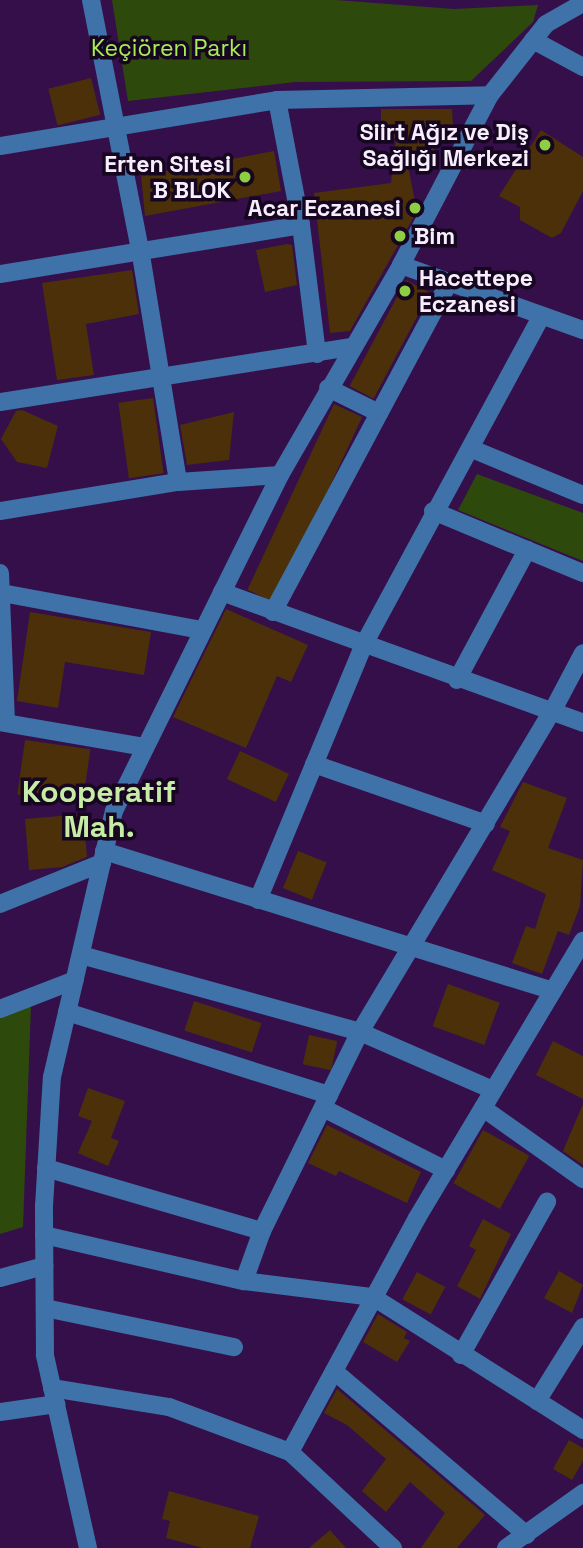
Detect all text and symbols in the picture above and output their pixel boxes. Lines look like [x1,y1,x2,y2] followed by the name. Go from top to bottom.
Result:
[91,34,247,62] park label: Keçiören Parkı
[359,118,529,172] place label: Siirt Ağız ve Diş Sağlığı Merkezi
[535,135,555,155] marker: Siirt Ağız ve Diş Sağlığı Merkezi
[104,150,231,204] place label: Erten Sitesi B BLOK
[237,169,253,185] marker: Erten Sitesi B BLOK
[248,194,401,222] place label: Acar Eczanesi
[407,200,423,216] marker: Acar Eczanesi
[414,222,455,250] place label: Bim
[392,228,408,244] marker: Bim
[419,264,533,318] place label: Hacettepe Eczanesi
[397,283,413,299] marker: Hacettepe Eczanesi
[22,774,176,844] district label: Kooperatif Mah.

